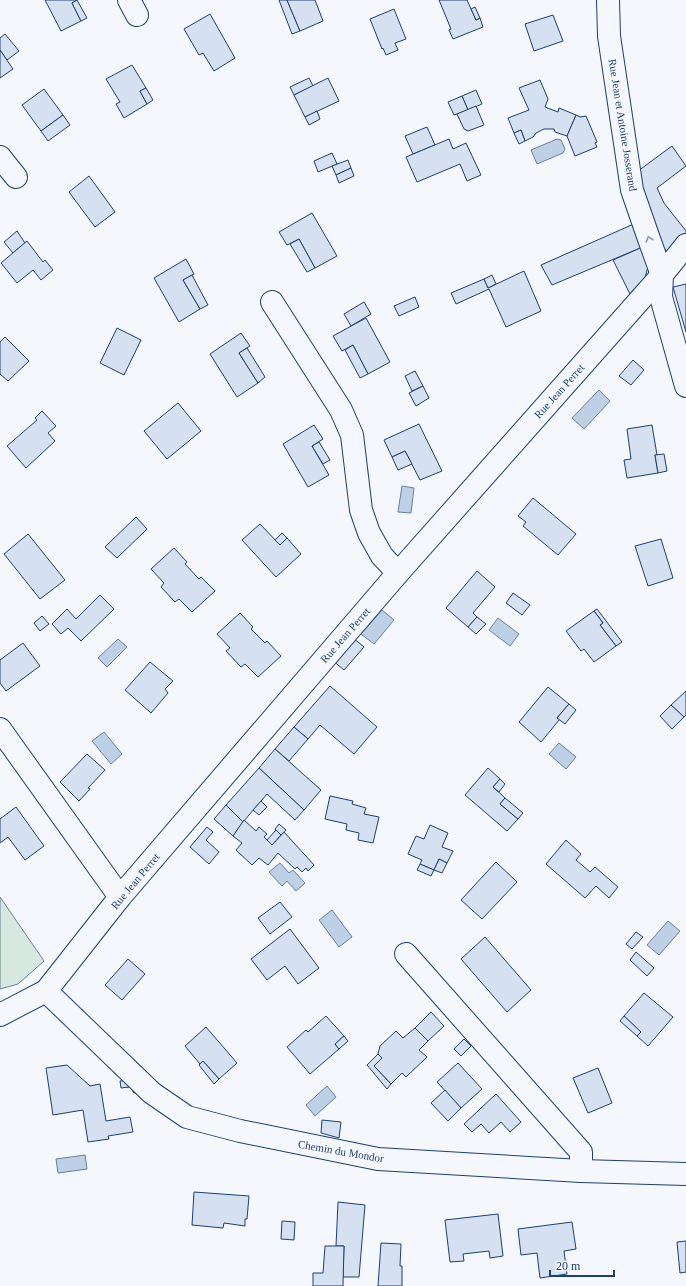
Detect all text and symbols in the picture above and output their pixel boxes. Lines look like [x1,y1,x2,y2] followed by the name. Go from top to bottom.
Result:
[607,58,639,193] street label: Rue Jean et Antoine Josserand
[645,235,653,242] one-way arrow
[531,361,587,421] street label: Rue Jean Perret
[318,605,372,665] street label: Rue Jean Perret
[108,851,162,911] street label: Rue Jean Perret
[297,1138,385,1165] street label: Chemin du Mondor
[550,1252,614,1278] scale bar
[556,1259,581,1273] text: 20 m

